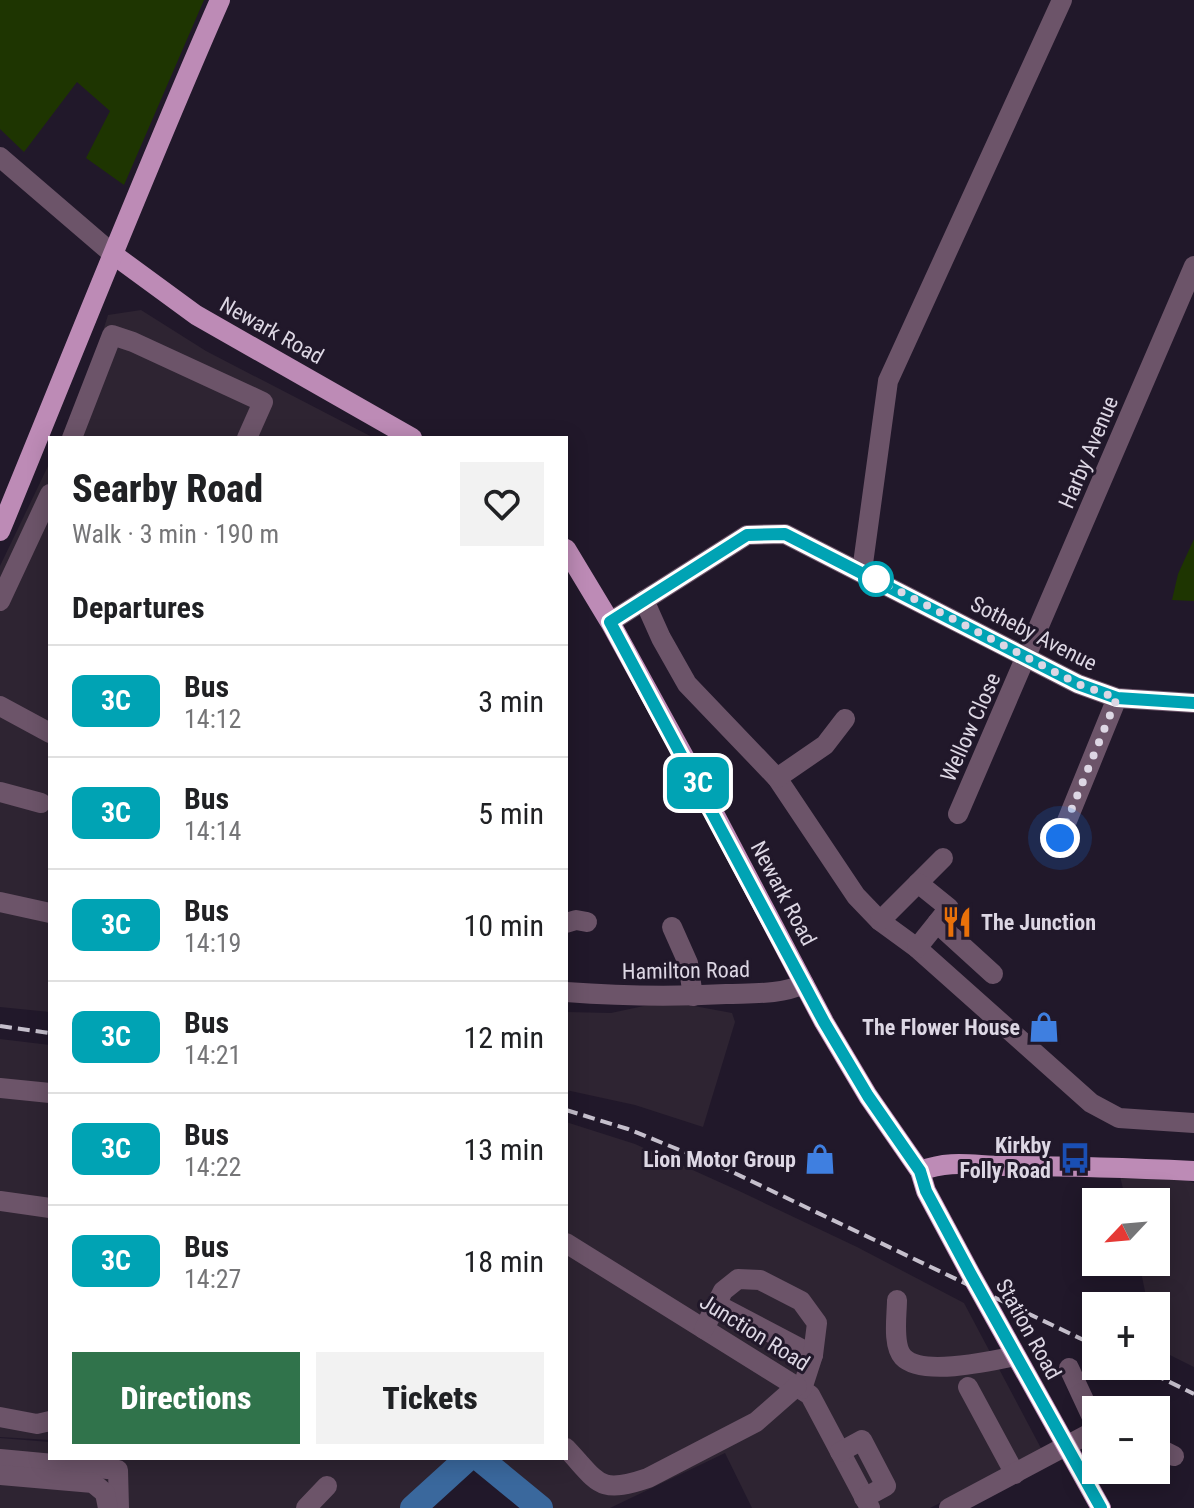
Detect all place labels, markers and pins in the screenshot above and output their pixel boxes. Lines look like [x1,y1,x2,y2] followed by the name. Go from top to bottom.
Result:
[859,562,893,596] unlabelled marker
[940,905,974,939] restaurant icon: The Junction
[981,910,1096,935] place label: The Junction
[1027,1010,1061,1044] shop icon: The Flower House
[862,1015,1020,1040] place label: The Flower House
[959,1133,1051,1183] place label: Kirkby Folly Road
[1058,1141,1092,1175] bus stop icon: Kirkby Folly Road
[803,1142,837,1176] shop icon: Lion Motor Group
[643,1147,796,1172] place label: Lion Motor Group

